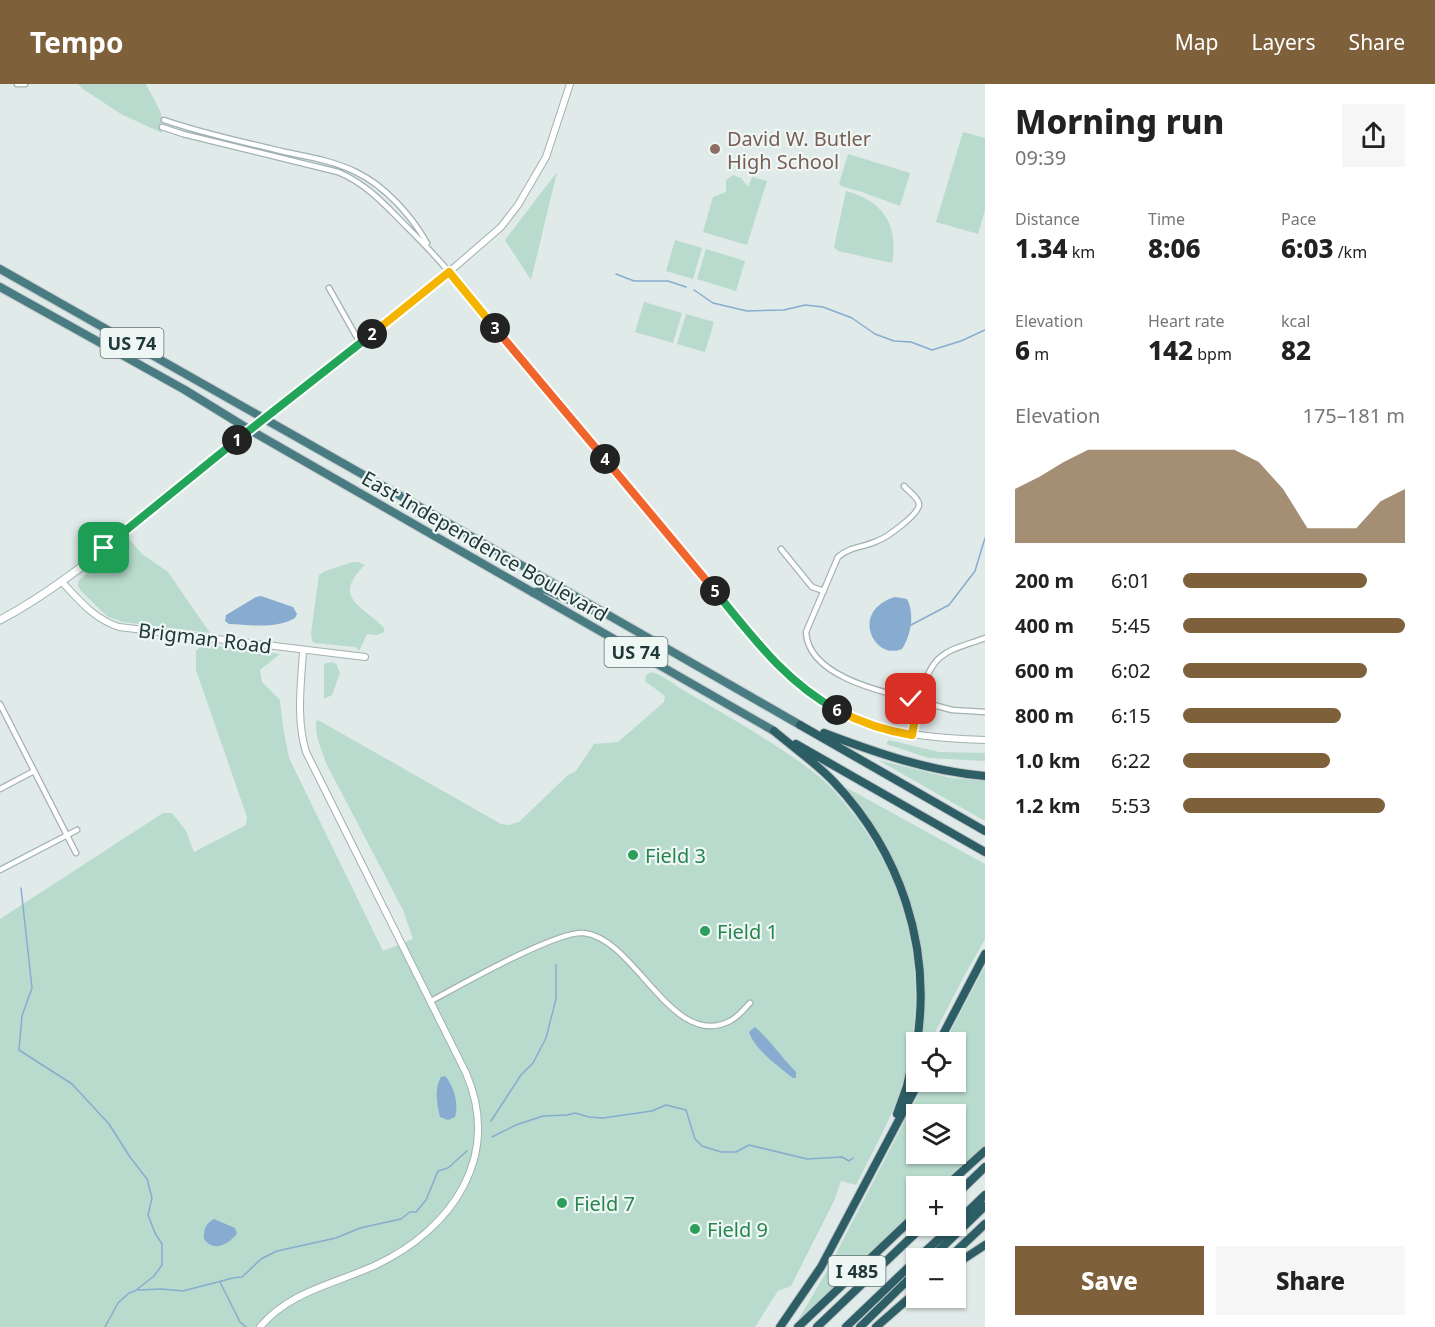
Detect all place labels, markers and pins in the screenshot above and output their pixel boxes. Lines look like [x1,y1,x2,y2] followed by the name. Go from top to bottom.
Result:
[727,125,871,175] place label: David W. Butler High School
[708,142,722,156] marker: David W. Butler High School
[480,313,510,343] pin: 3
[357,319,387,349] pin: 2
[222,425,252,455] pin: 1
[590,444,620,474] pin: 4
[78,522,129,573] pin
[700,576,730,606] pin: 5
[885,673,936,724] pin
[822,695,852,725] pin: 6
[645,842,706,869] place label: Field 3
[626,848,640,862] marker: Field 3
[717,918,778,945] place label: Field 1
[698,924,712,938] marker: Field 1
[574,1190,635,1217] place label: Field 7
[555,1196,569,1210] marker: Field 7
[707,1216,768,1243] place label: Field 9
[688,1222,702,1236] marker: Field 9

